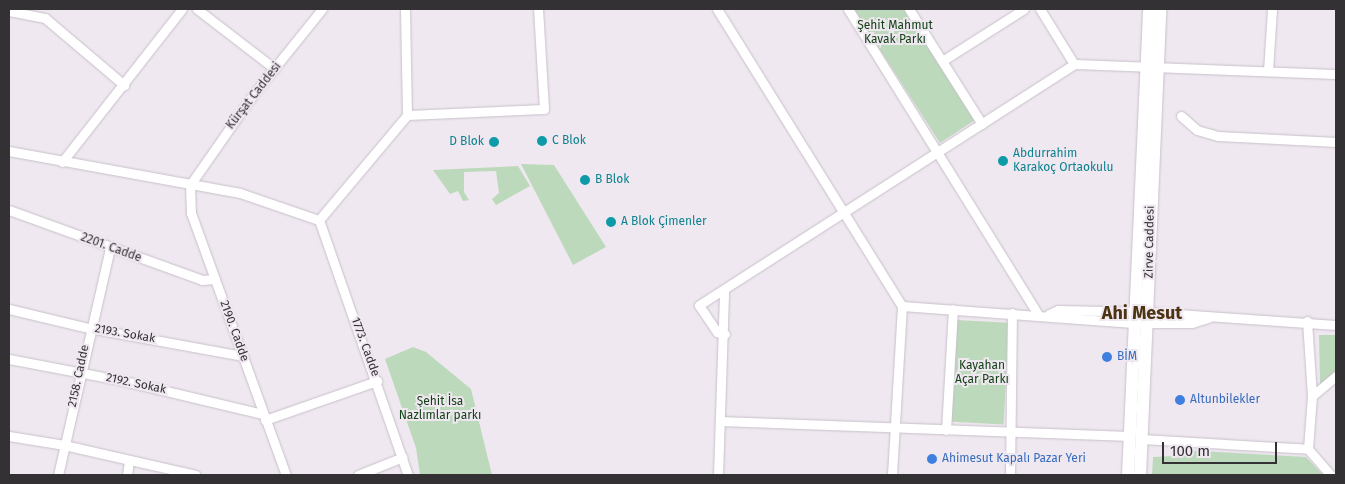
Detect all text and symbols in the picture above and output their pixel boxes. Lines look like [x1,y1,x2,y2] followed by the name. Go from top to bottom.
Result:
[857,19,933,47] park label: Şehit Mahmut Kavak Parkı
[223,60,285,132] street label: Kürşat Caddesi
[552,134,586,148] place label: C Blok
[449,135,484,149] place label: D Blok
[536,135,548,147] marker: C Blok
[488,136,500,148] marker: D Blok
[1013,147,1113,175] place label: Abdurrahim Karakoç Ortaokulu
[997,155,1009,167] marker: Abdurrahim Karakoç Ortaokulu
[595,173,629,187] place label: B Blok
[579,174,591,186] marker: B Blok
[1142,205,1158,279] street label: Zirve Caddesi
[621,215,707,229] place label: A Blok Çimenler
[605,216,617,228] marker: A Blok Çimenler
[79,230,143,266] street label: 2201. Cadde
[216,299,252,363] street label: 2190. Cadde
[1102,302,1182,324] district label: Ahi Mesut
[348,316,382,378] street label: 1773. Cadde
[94,322,156,346] street label: 2193. Sokak
[65,343,93,409] street label: 2158. Cadde
[1117,350,1137,364] place label: BİM
[1101,351,1113,363] marker: BİM
[955,359,1009,387] park label: Kayahan Açar Parkı
[105,371,167,397] street label: 2192. Sokak
[1190,393,1260,407] place label: Altunbilekler
[1174,394,1186,406] marker: Altunbilekler
[399,395,481,423] park label: Şehit İsa Nazlımlar parkı
[1165,432,1280,464] scale bar
[1170,442,1210,460] text: 100 m
[942,452,1086,466] place label: Ahimesut Kapalı Pazar Yeri
[926,453,938,465] marker: Ahimesut Kapalı Pazar Yeri

